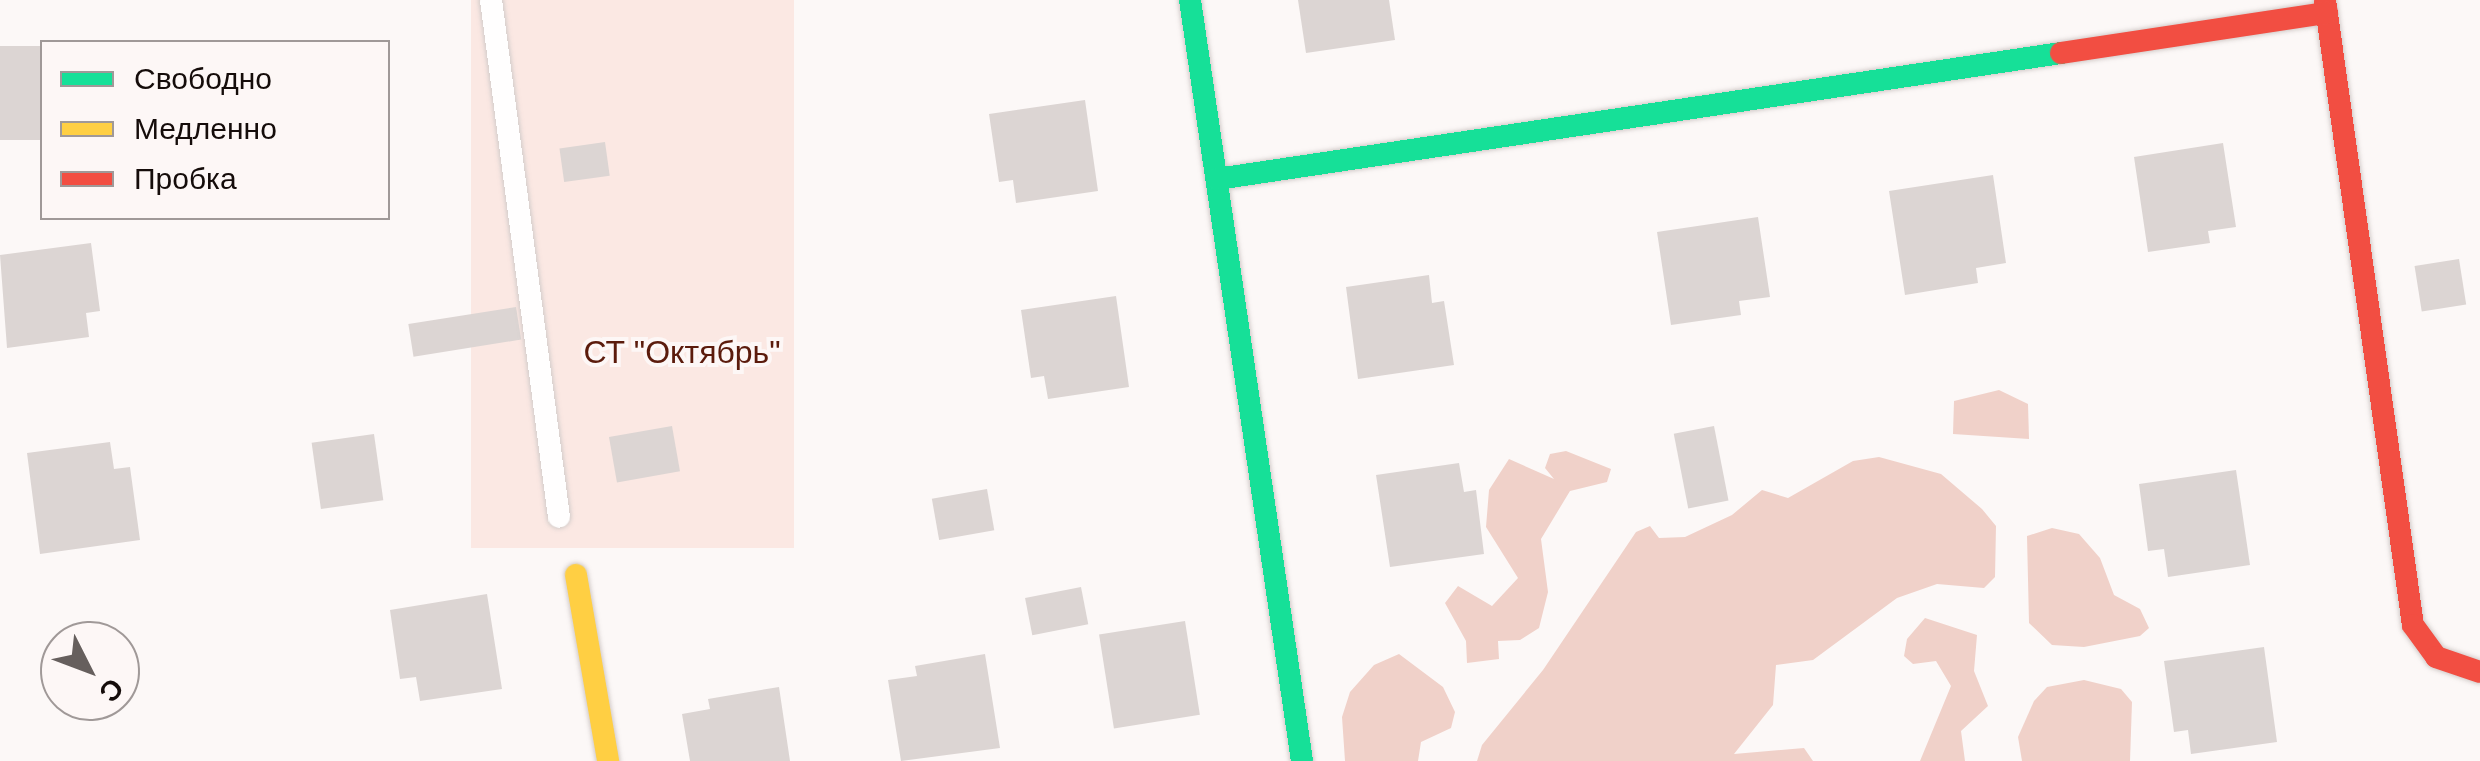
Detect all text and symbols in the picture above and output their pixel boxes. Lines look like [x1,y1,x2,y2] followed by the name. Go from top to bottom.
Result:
[40,40,390,220] legend
[134,62,272,95] text: Свободно
[134,112,277,145] text: Медленно
[134,162,237,195] text: Пробка
[583,333,781,371] park label: СТ "Октябрь"
[40,621,140,721] north arrow
[93,672,129,708] text: С

